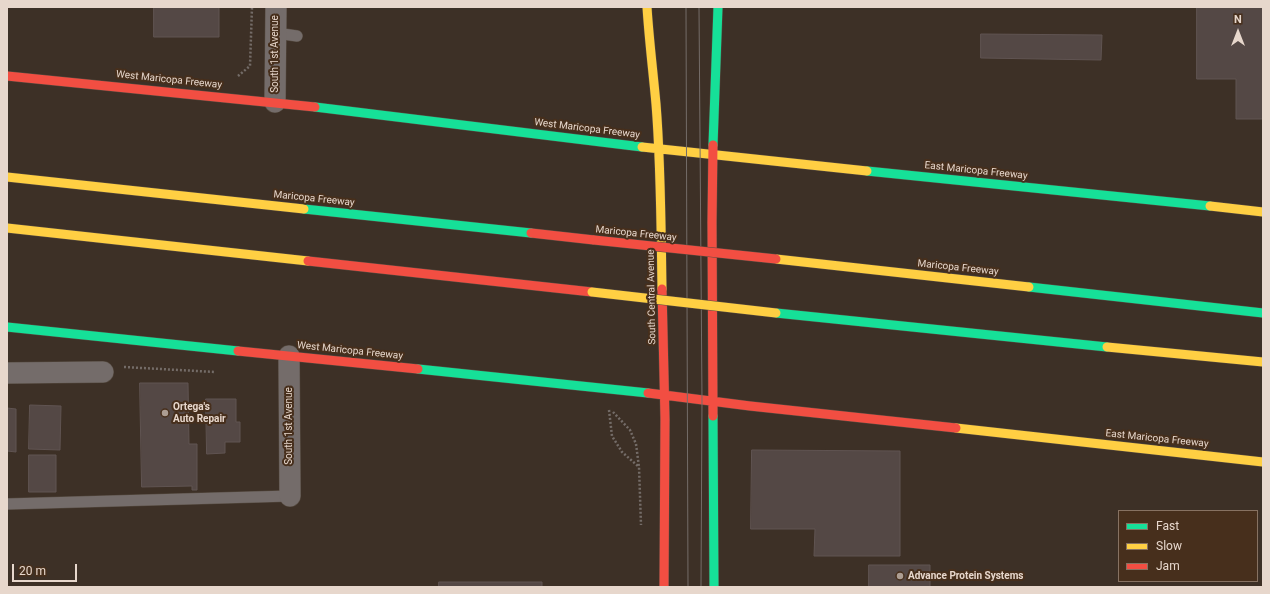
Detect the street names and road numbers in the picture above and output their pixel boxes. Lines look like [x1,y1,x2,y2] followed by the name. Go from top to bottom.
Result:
[269,15,281,93] street label: South 1st Avenue
[116,68,222,92] street label: West Maricopa Freeway
[534,117,640,141] street label: West Maricopa Freeway
[924,160,1028,182] street label: East Maricopa Freeway
[273,189,355,209] street label: Maricopa Freeway
[595,224,677,244] street label: Maricopa Freeway
[645,249,659,345] street label: South Central Avenue
[917,258,999,278] street label: Maricopa Freeway
[297,339,403,363] street label: West Maricopa Freeway
[283,387,295,465] street label: South 1st Avenue
[1105,428,1209,450] street label: East Maricopa Freeway

